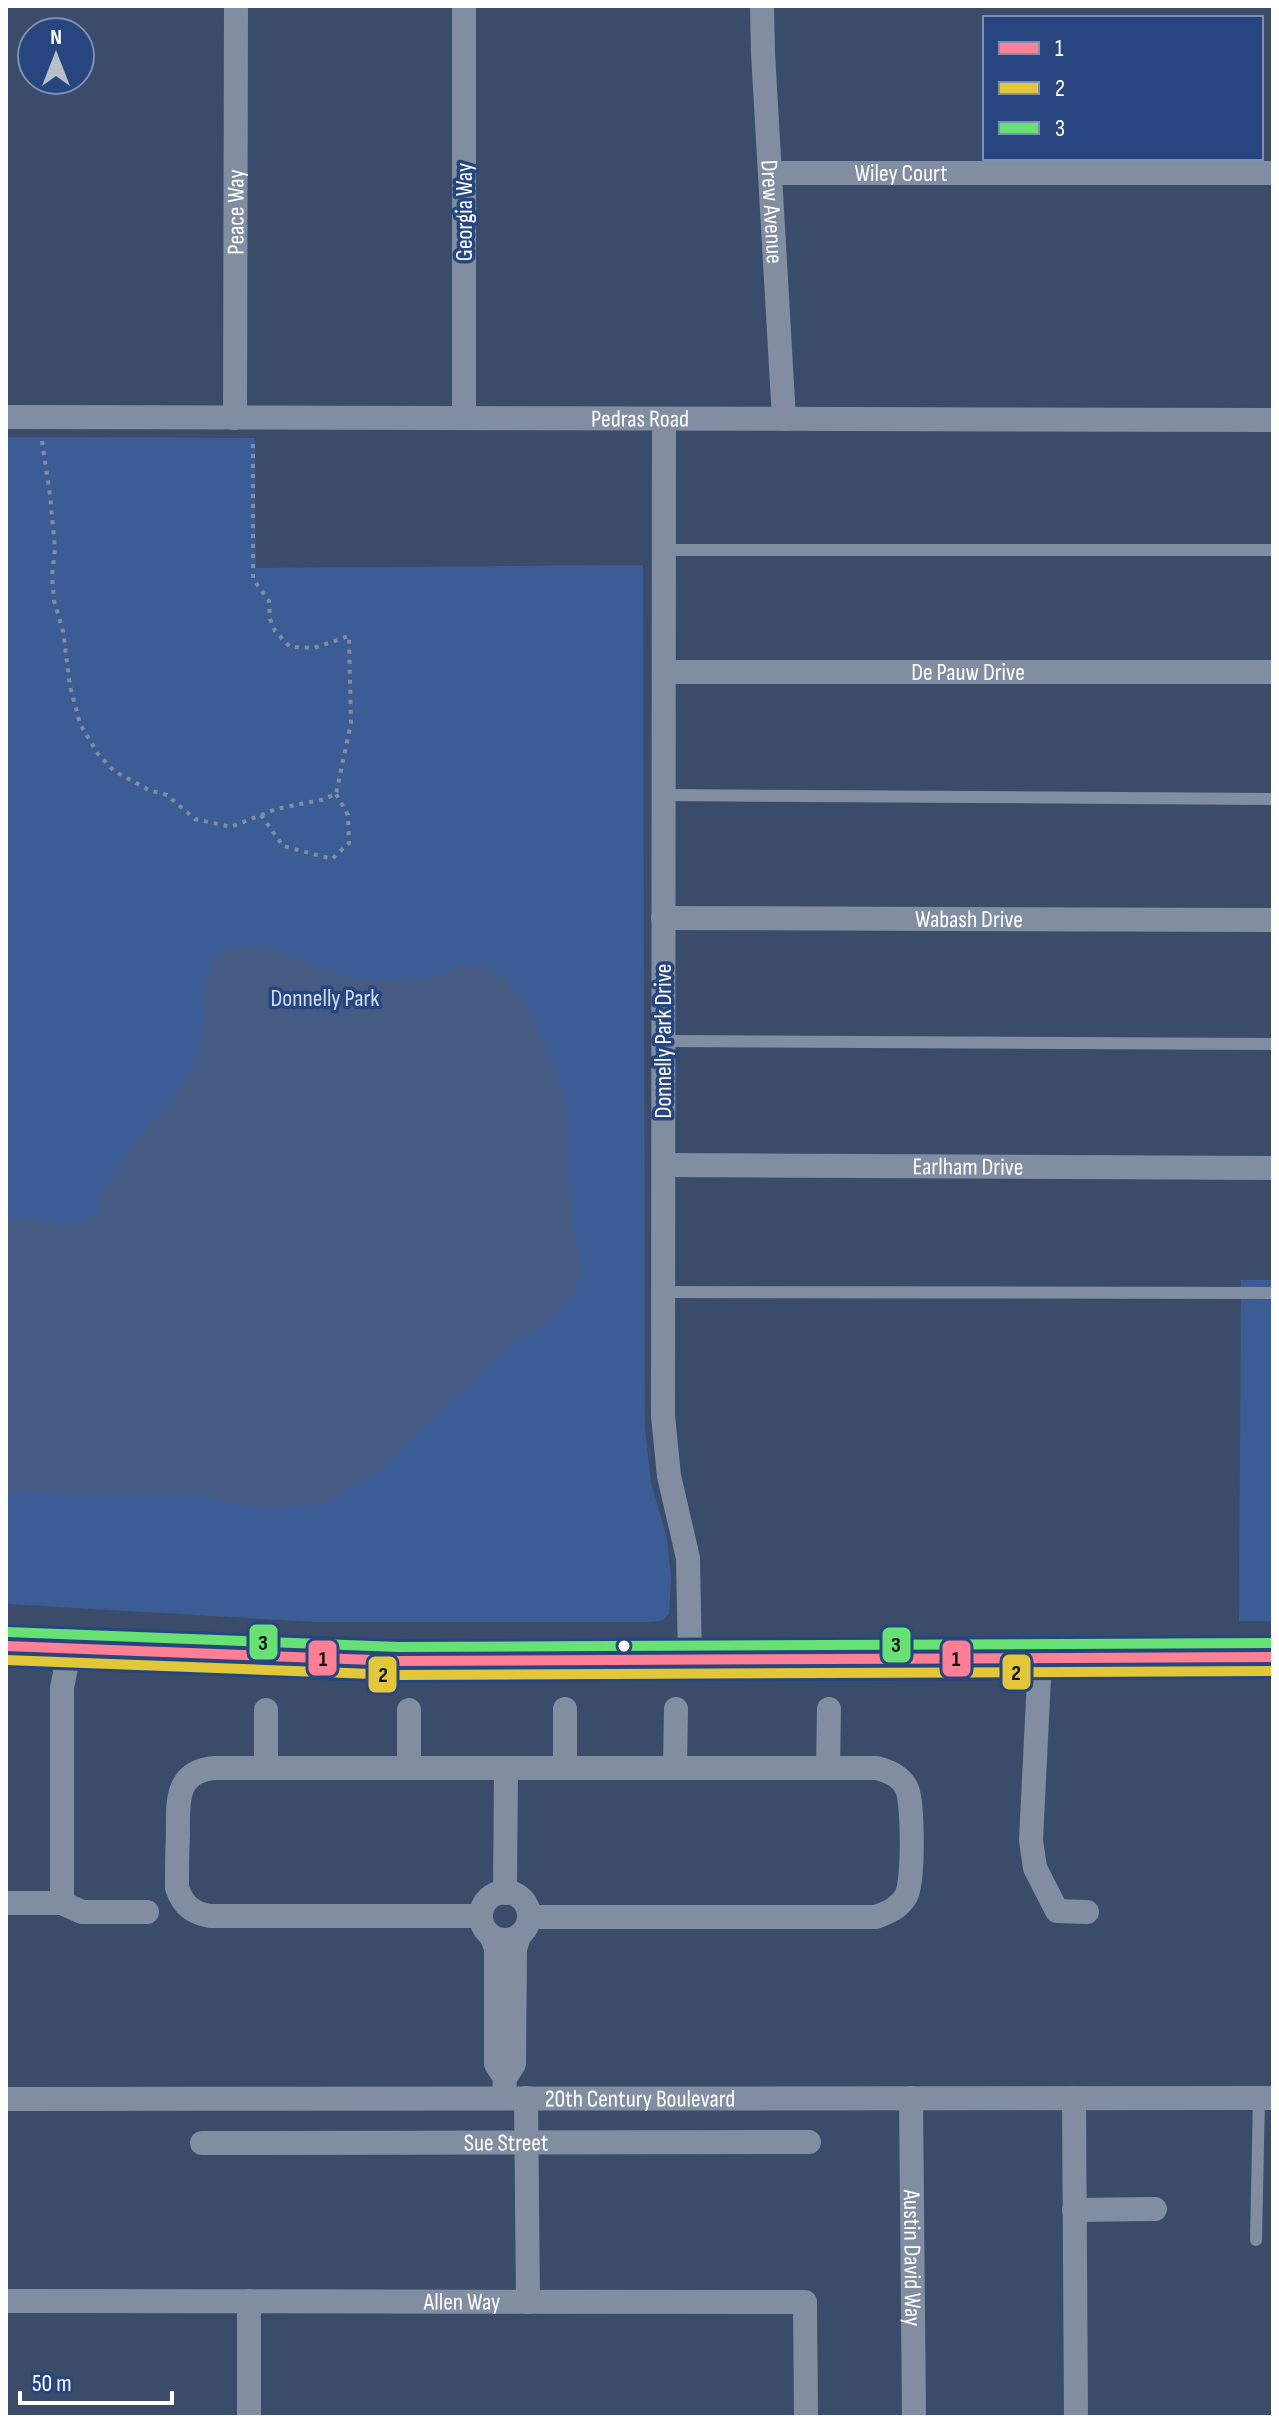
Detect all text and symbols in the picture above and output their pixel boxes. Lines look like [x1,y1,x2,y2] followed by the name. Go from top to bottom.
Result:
[16,16,96,96] north arrow
[983,16,1263,160] legend
[50,24,62,51] text: N
[1055,34,1064,63] text: 1
[1055,74,1065,103] text: 2
[1055,114,1065,143] text: 3
[754,159,789,264] street label: Drew Avenue
[854,159,948,188] street label: Wiley Court
[450,163,479,261] street label: Georgia Way
[221,169,251,255] street label: Peace Way
[591,404,689,434] street label: Pedras Road
[911,658,1025,687] street label: De Pauw Drive
[915,905,1023,934] street label: Wabash Drive
[649,964,678,1118] street label: Donnelly Park Drive
[270,984,380,1013] park label: Donnelly Park
[912,1152,1023,1182] street label: Earlham Drive
[248,1623,279,1661] line badge: 3
[881,1626,912,1664] line badge: 3
[258,1630,268,1657] text: 3
[891,1632,901,1659] text: 3
[616,1638,632,1654] unlabelled marker
[307,1639,338,1677] line badge: 1
[941,1639,972,1678] line badge: 1
[319,1646,328,1673] text: 1
[952,1646,961,1673] text: 1
[1001,1653,1032,1691] line badge: 2
[367,1655,398,1694] line badge: 2
[1011,1660,1021,1687] text: 2
[378,1662,388,1689] text: 2
[545,2084,735,2114] street label: 20th Century Boulevard
[464,2128,548,2158] street label: Sue Street
[897,2189,927,2326] street label: Austin David Way
[423,2288,500,2317] street label: Allen Way
[20,2355,172,2405] scale bar
[32,2369,72,2398] text: 50 m

